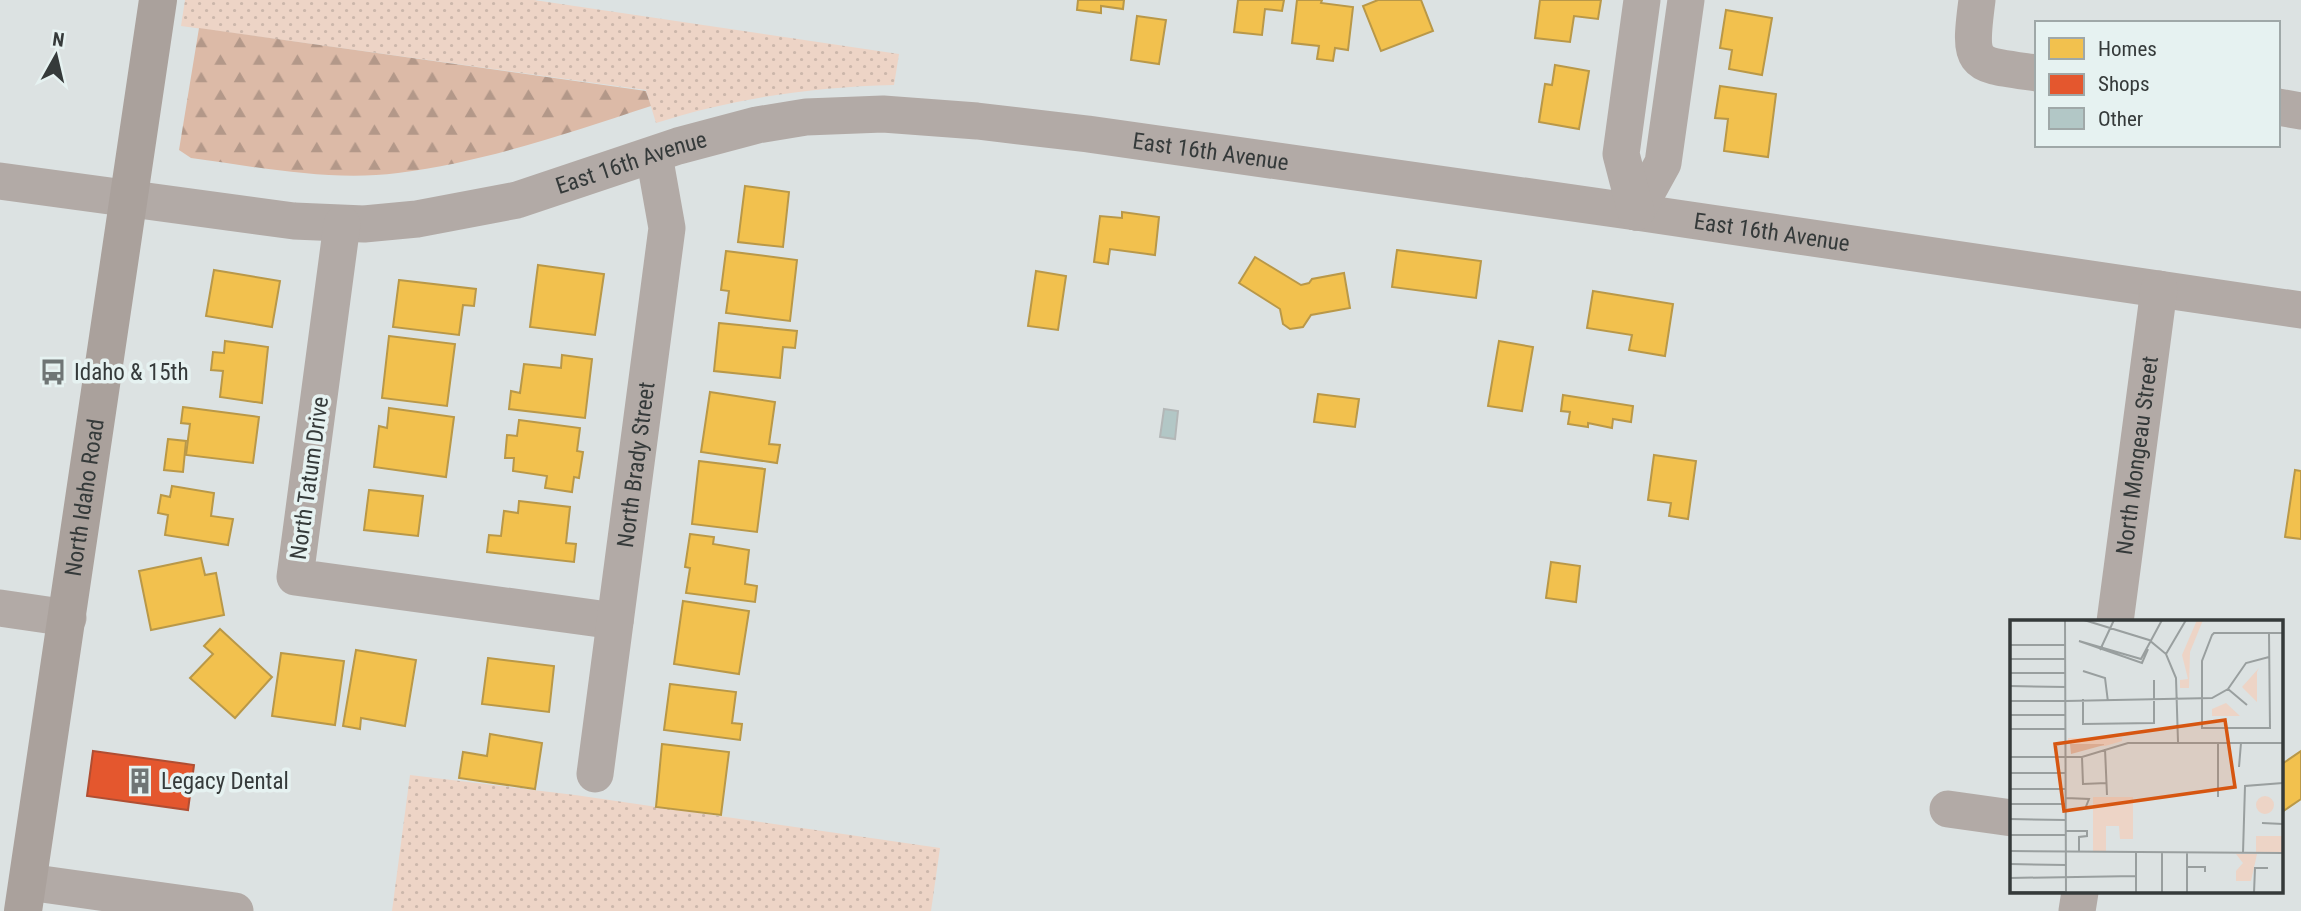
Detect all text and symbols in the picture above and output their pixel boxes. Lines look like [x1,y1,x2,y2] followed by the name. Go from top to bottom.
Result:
[21,21,91,91] north arrow
[2035,21,2280,147] legend
[51,27,66,52] text: N
[2098,37,2157,61] text: Homes
[2098,72,2150,96] text: Shops
[2098,107,2143,131] text: Other
[552,126,710,200] street label: East 16th Avenue
[1131,128,1290,176] street label: East 16th Avenue
[1692,208,1852,257] street label: East 16th Avenue
[2111,355,2164,556] street label: North Mongeau Street
[38,357,68,387] bus stop icon: Idaho & 15th
[74,359,189,386] place label: Idaho & 15th
[612,380,661,549] street label: North Brady Street
[285,395,334,561] street label: North Tatum Drive
[60,417,110,578] street label: North Idaho Road
[2010,620,2284,894] inset map
[125,766,155,796] building icon: Legacy Dental
[161,768,289,795] place label: Legacy Dental

